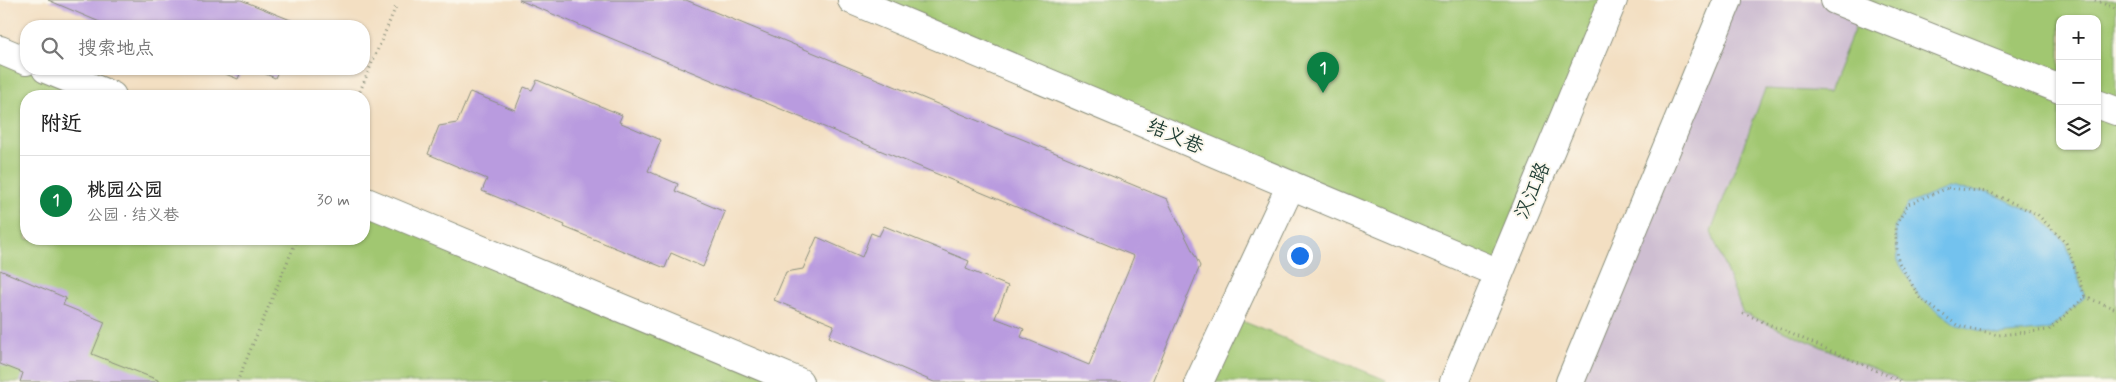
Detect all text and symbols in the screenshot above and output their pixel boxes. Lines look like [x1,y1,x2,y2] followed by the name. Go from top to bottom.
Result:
[2056,15,2101,150] map controls
[2056,15,2101,60] button: +
[20,20,370,75] search box
[38,34,66,62] icon: search
[78,36,154,61] text: 搜索地点
[1307,52,1339,93] pin: 1
[2056,60,2101,105] button: −
[2056,105,2101,150] button: layers
[40,110,82,138] text: 附近
[1142,113,1209,162] street label: 结义巷
[1509,157,1558,224] street label: 汉江路
[87,178,163,203] text: 桃园公园
[52,190,60,211] text: 1
[317,190,350,211] text: 30 m
[87,205,179,226] text: 公园 · 结义巷
[1287,243,1313,269] your location

